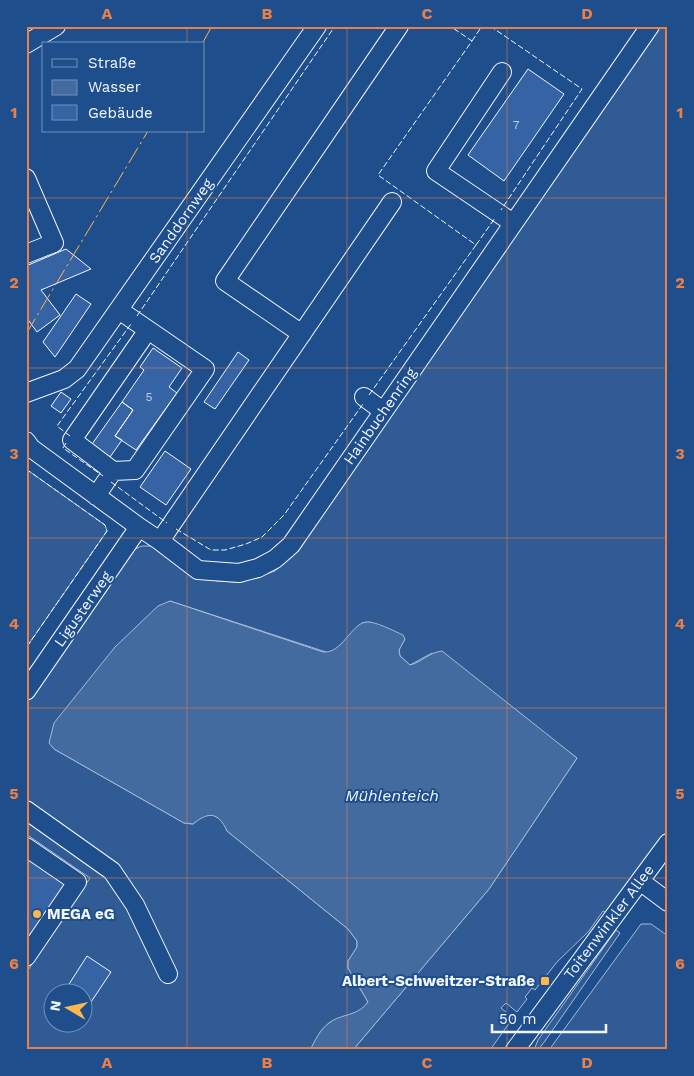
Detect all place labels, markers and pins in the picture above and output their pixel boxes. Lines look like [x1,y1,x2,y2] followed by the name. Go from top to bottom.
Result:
[47,905,115,923] place label: MEGA eG
[31,908,43,920] marker: MEGA eG
[342,972,535,990] place label: Albert-Schweitzer-Straße
[539,975,551,987] marker: Albert-Schweitzer-Straße

